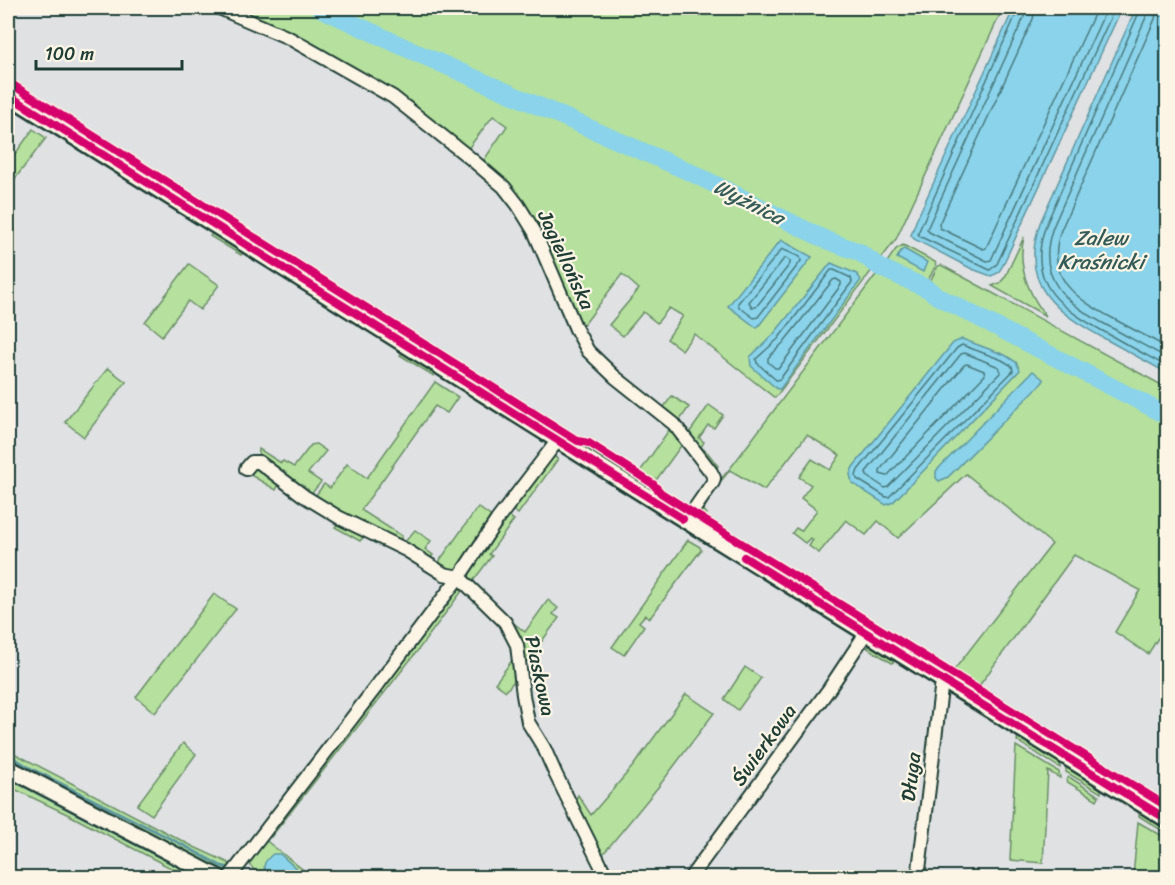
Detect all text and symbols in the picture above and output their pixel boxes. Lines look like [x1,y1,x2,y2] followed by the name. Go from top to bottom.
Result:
[36,33,182,71] scale bar
[45,38,94,70] text: 100 m
[707,168,793,237] water label: Wyżnica
[527,203,605,317] street label: Jagiellońska
[1058,219,1148,281] water label: Zalew Kraśnicki
[514,633,566,719] street label: Piaskowa
[722,696,806,794] street label: Świerkowa
[891,749,931,804] street label: Długa

